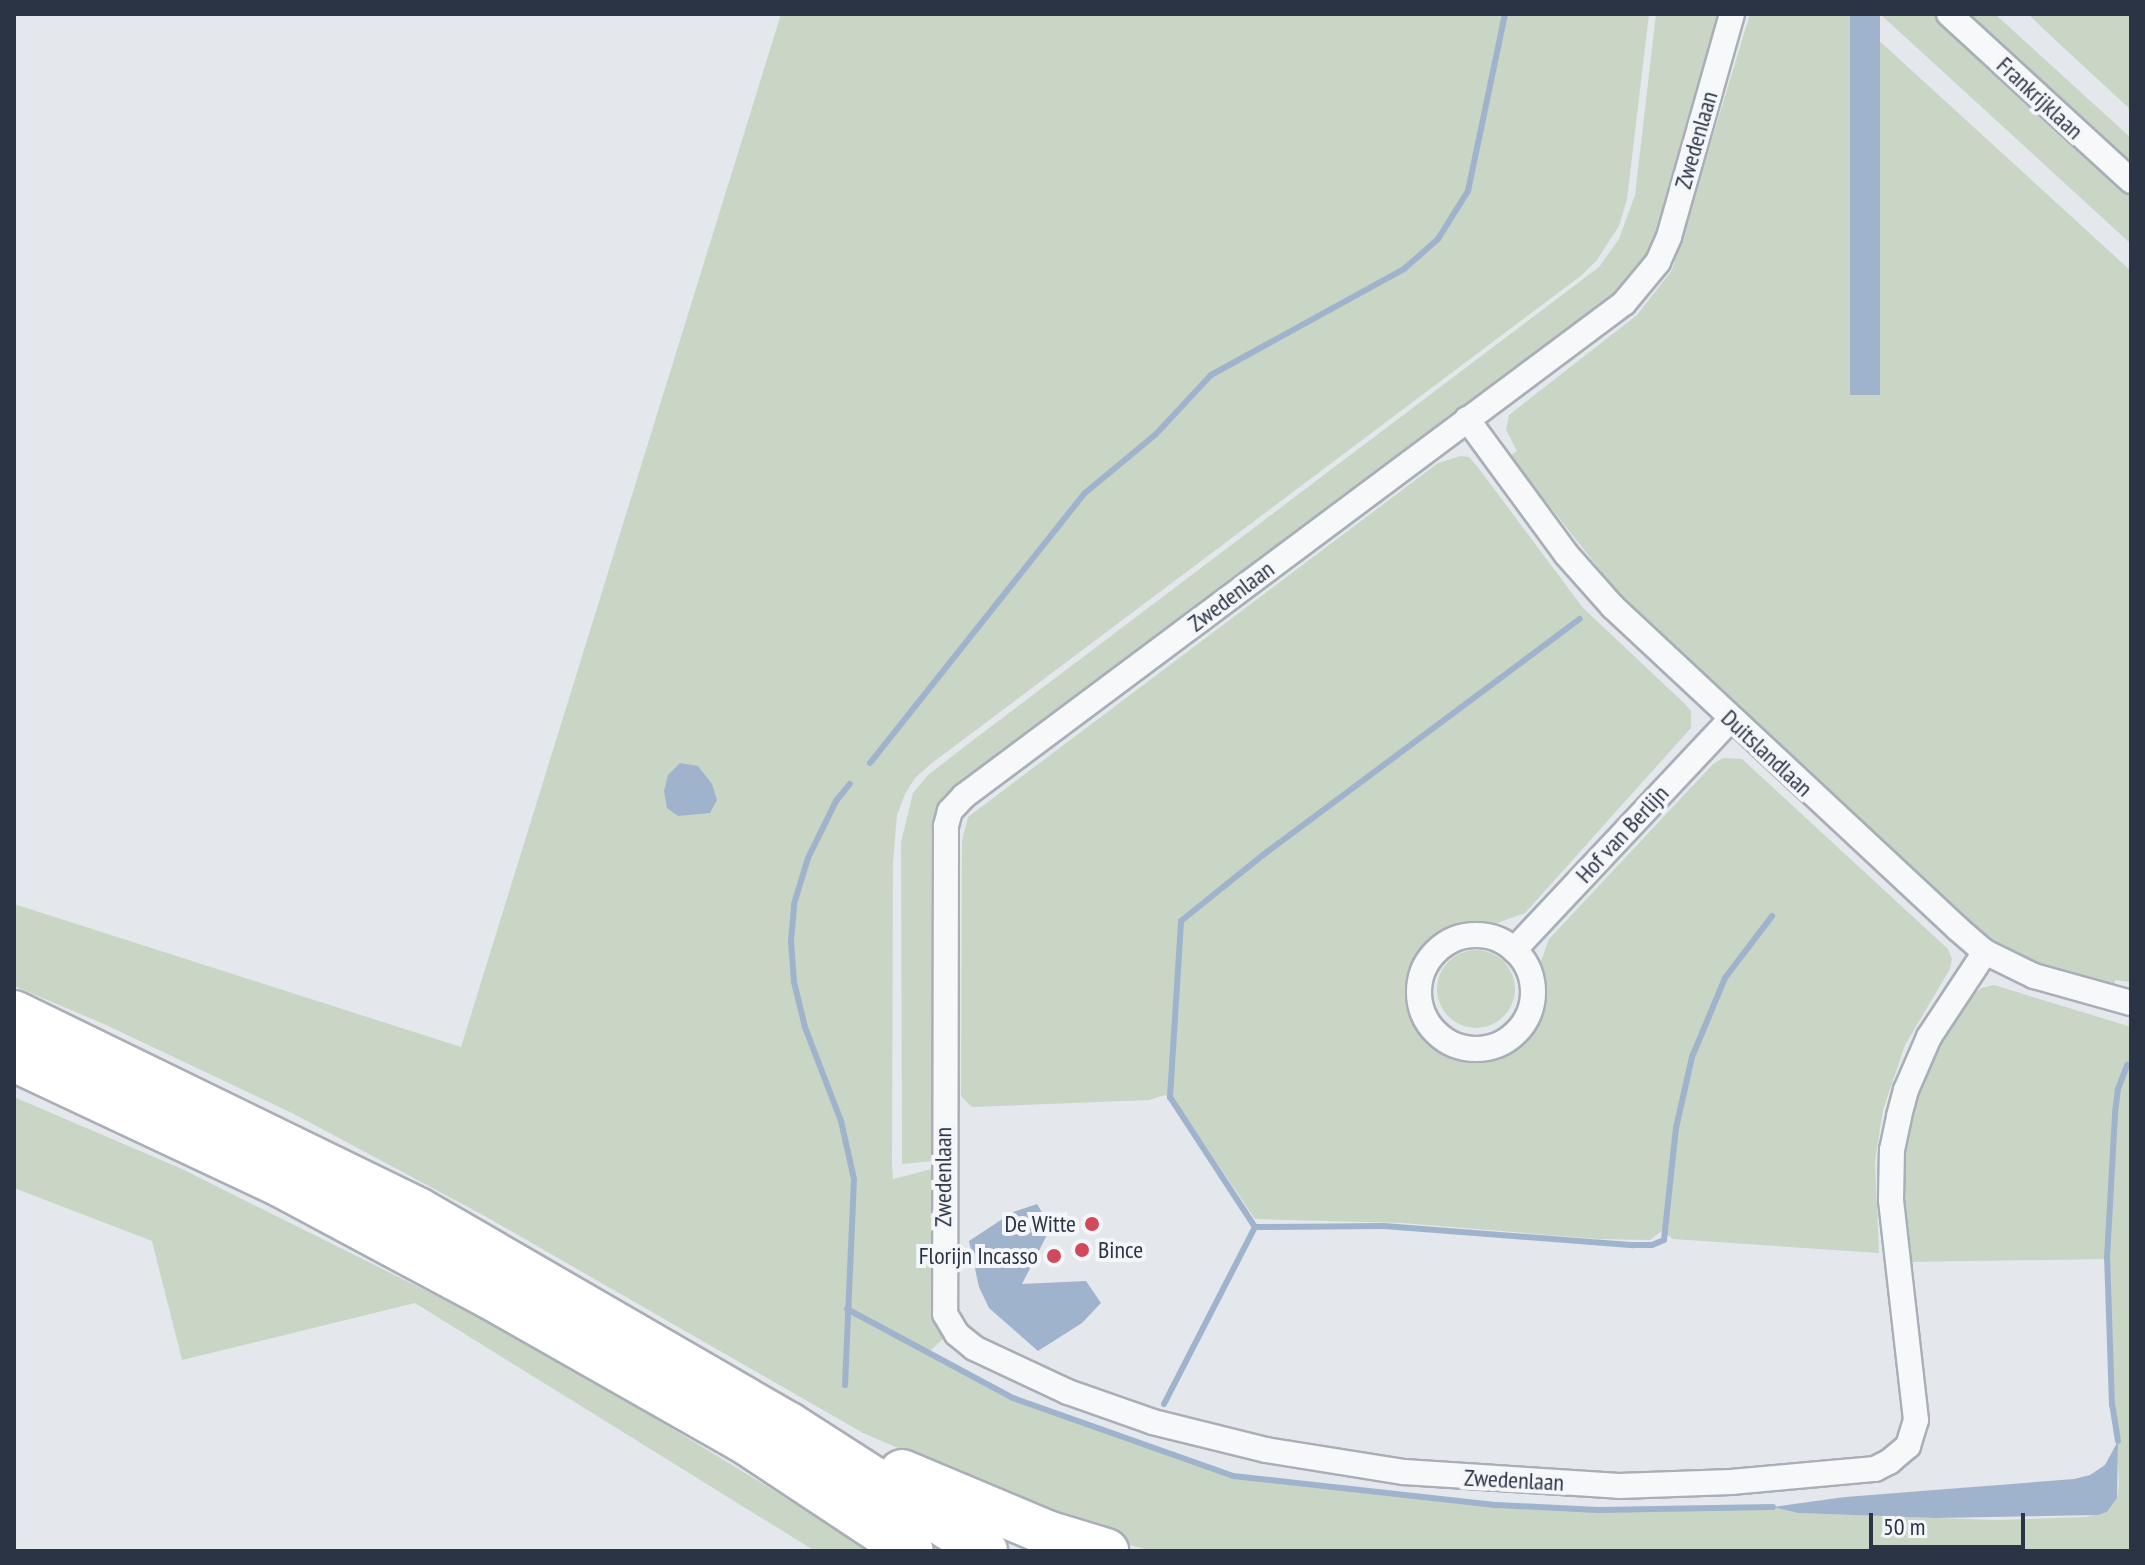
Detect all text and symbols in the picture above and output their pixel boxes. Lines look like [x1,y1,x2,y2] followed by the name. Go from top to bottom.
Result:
[1991,51,2089,145] street label: Frankrijklaan
[1668,88,1724,192] street label: Zwedenlaan
[1182,554,1280,638] street label: Zwedenlaan
[1715,703,1819,803] street label: Duitslandlaan
[1570,779,1674,889] street label: Hof van Berlijn
[929,1127,957,1227] street label: Zwedenlaan
[1004,1210,1076,1238] place label: De Witte
[1083,1215,1101,1233] marker: De Witte
[1098,1236,1143,1264] place label: Bince
[1073,1241,1091,1259] marker: Bince
[919,1242,1038,1270] place label: Florijn Incasso
[1045,1247,1063,1265] marker: Florijn Incasso
[1463,1463,1565,1497] street label: Zwedenlaan
[1873,1497,2029,1547] scale bar
[1883,1511,1925,1542] text: 50 m

